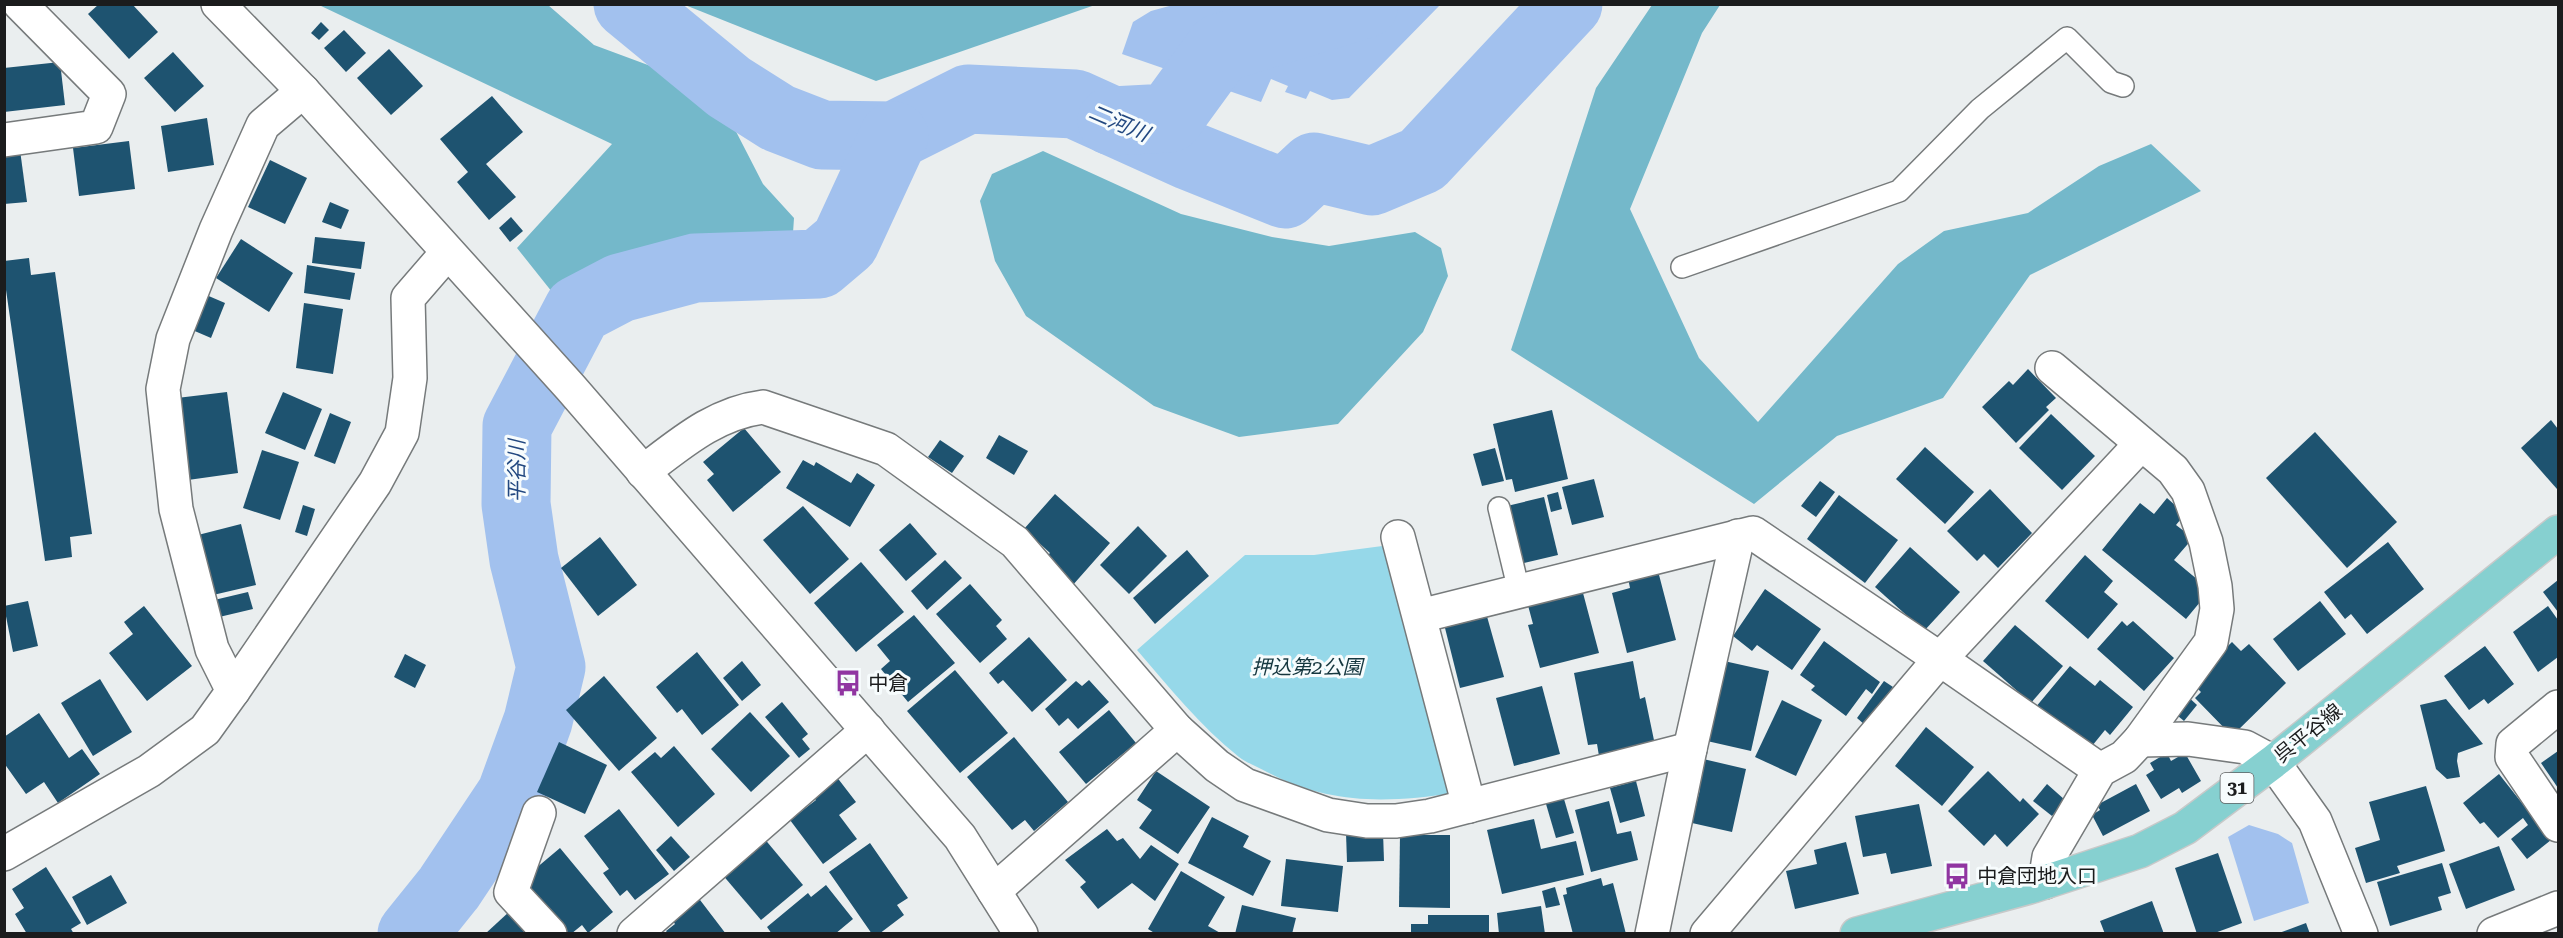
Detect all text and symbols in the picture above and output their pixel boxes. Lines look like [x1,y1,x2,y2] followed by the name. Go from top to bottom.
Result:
[1085,100,1155,147] water label: 二河川
[505,438,529,503] water label: 平谷川
[1251,655,1366,679] park label: 押込第2公園
[833,668,863,698] bus stop icon: 中倉
[868,671,908,695] place label: 中倉
[2269,699,2347,767] street label: 呉平谷線
[2220,773,2254,803] road number: 31
[1942,861,1972,891] bus stop icon: 中倉団地入口
[1977,864,2097,888] place label: 中倉団地入口

